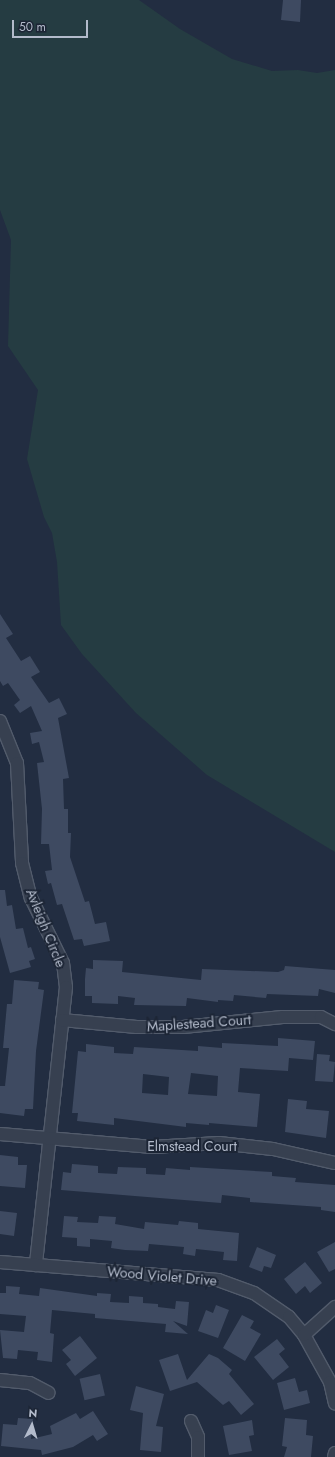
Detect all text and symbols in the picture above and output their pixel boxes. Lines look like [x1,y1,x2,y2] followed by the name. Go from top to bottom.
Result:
[14,12,90,38] scale bar
[19,18,46,36] text: 50 m
[23,886,69,970] street label: Avleigh Circle
[146,1011,252,1035] street label: Maplestead Court
[147,1138,237,1154] street label: Elmstead Court
[107,1263,217,1289] street label: Wood Violet Drive
[12,1405,52,1445] north arrow
[28,1405,38,1421] text: N

